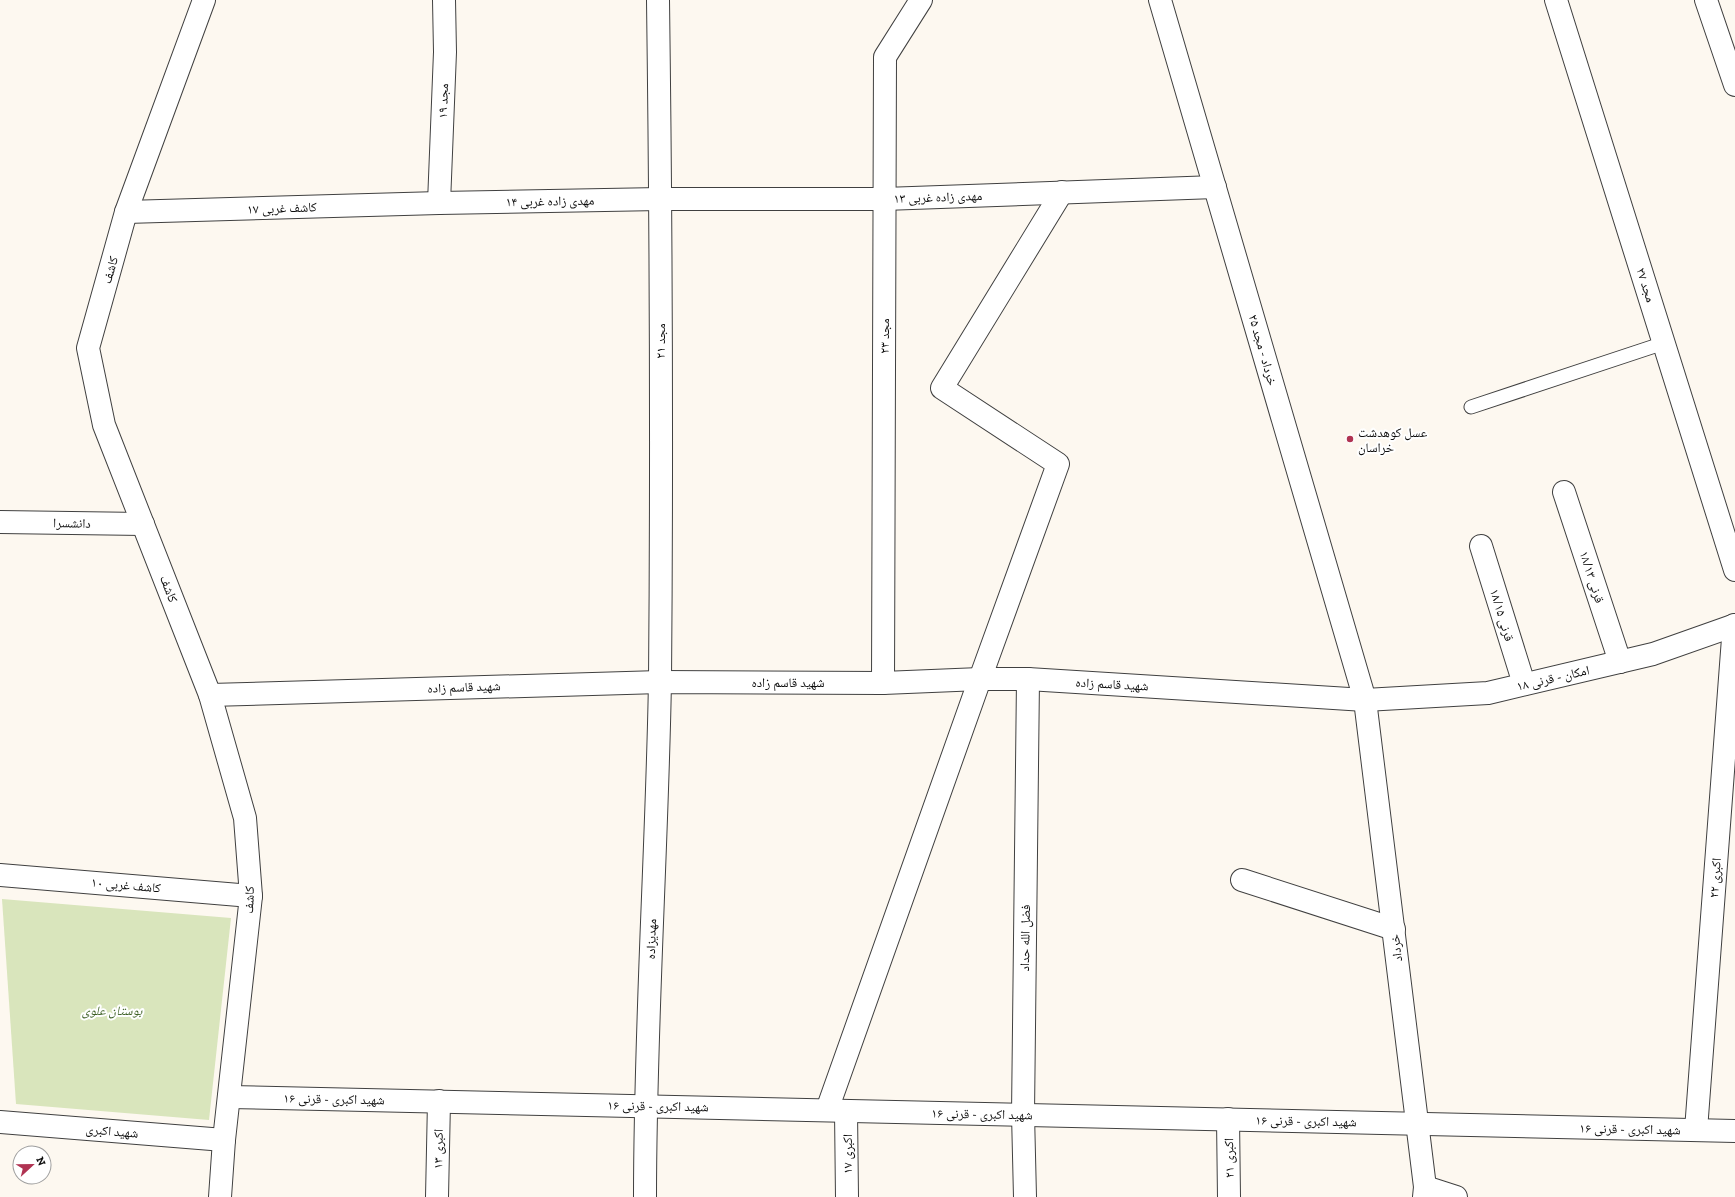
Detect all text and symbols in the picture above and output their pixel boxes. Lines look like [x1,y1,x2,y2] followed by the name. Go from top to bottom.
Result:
[435,83,451,119] street label: مجد ۱۹
[893,188,983,207] street label: مهدی زاده غربی ۱۳
[506,193,595,210] street label: مهدی زاده غربی ۱۴
[247,199,318,218] street label: کاشف غربی ۱۷
[99,254,121,285] street label: کاشف
[1633,266,1659,304] street label: مجد ۲۷
[1245,313,1280,388] street label: خرداد - مجد ۲۵
[877,318,892,354] street label: مجد ۲۳
[653,323,668,359] street label: مجد ۲۱
[1358,425,1428,456] place label: عسل كوهدشت خراسان
[1345,434,1355,444] marker: عسل كوهدشت خراسان
[53,515,91,532] street label: دانشسرا
[1576,549,1607,605] street label: قرنی ۱۸/۱۳
[157,573,181,605] street label: کاشف
[1486,587,1517,643] street label: قرنی ۱۸/۱۵
[1515,662,1591,695] street label: امکان - قرنی ۱۸
[751,675,825,691] street label: شهید قاسم زاده
[1075,675,1149,694] street label: شهید قاسم زاده
[427,678,501,697] street label: شهید قاسم زاده
[1706,857,1725,899] street label: اکبری ۲۲
[91,874,162,897] street label: کاشف غربی ۱۰
[241,885,257,914] street label: کاشف
[1017,904,1034,972] street label: فضل الله حداد
[643,918,660,960] street label: مهدیزاده
[1387,933,1406,963] street label: خرداد
[82,1003,143,1019] park label: بوستان علوی
[283,1091,385,1108] street label: شهید اکبری - قرنی ۱۶
[607,1098,709,1115] street label: شهید اکبری - قرنی ۱۶
[931,1106,1033,1123] street label: شهید اکبری - قرنی ۱۶
[1255,1113,1357,1130] street label: شهید اکبری - قرنی ۱۶
[85,1121,139,1142] street label: شهید اکبری
[1579,1121,1681,1138] street label: شهید اکبری - قرنی ۱۶
[430,1129,447,1169] street label: اکبری ۱۳
[840,1134,856,1174] street label: اکبری ۱۷
[1221,1138,1238,1178] street label: اکبری ۲۱
[12,1145,52,1185] north arrow
[33,1155,49,1168] text: N

